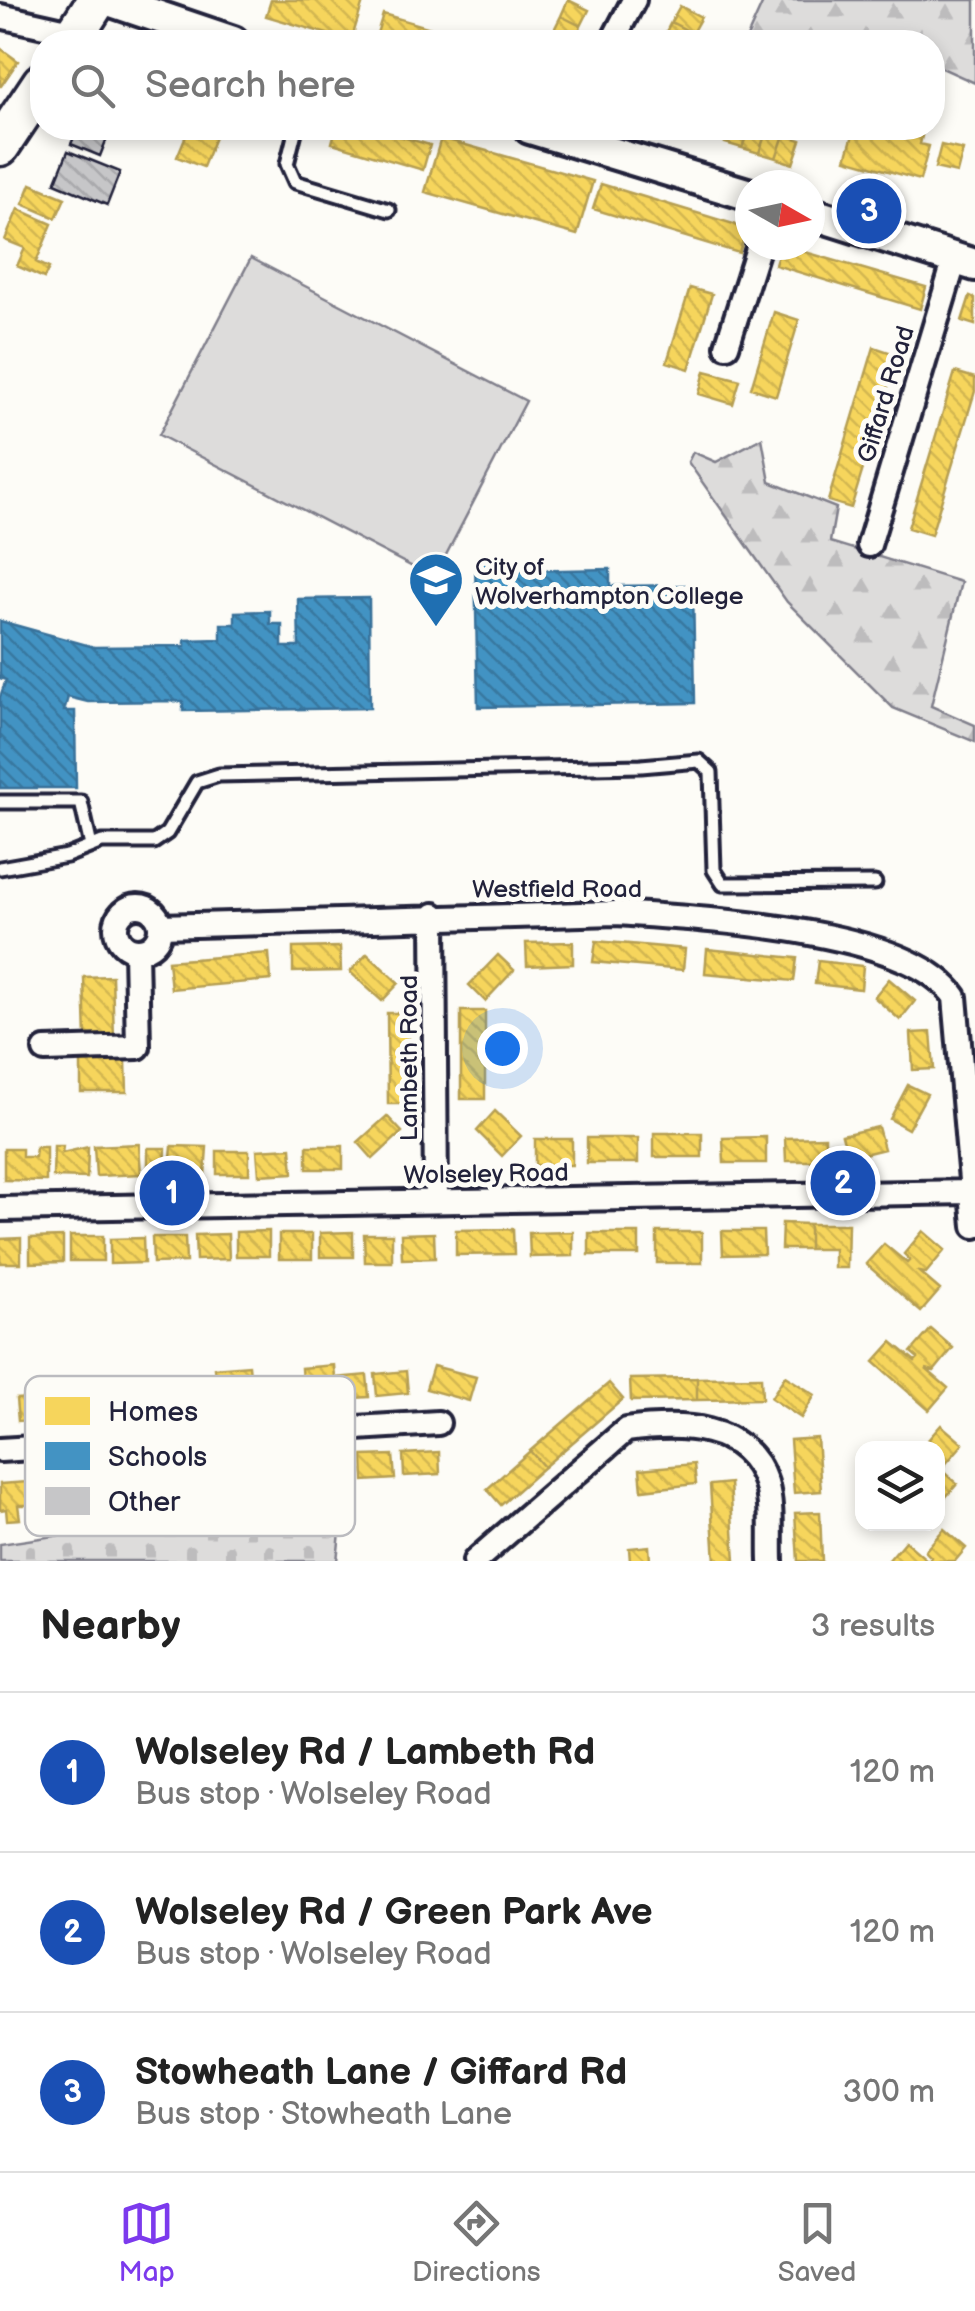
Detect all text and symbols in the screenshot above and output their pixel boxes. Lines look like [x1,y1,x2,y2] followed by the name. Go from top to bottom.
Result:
[30,30,945,140] search box
[65,58,120,113] icon: search
[145,63,356,108] text: Search here
[735,170,825,260] north arrow
[836,174,902,248] pin: 3
[851,322,922,467] street label: Giffard Road
[406,550,466,629] school or university icon: City of Wolverhampton College
[475,552,744,612] place label: City of Wolverhampton College
[472,874,642,905] street label: Westfield Road
[394,975,425,1141] street label: Lambeth Road
[477,1023,528,1074] your location
[810,1146,876,1220] pin: 2
[140,1156,204,1230] pin: 1
[403,1158,569,1191] street label: Wolseley Road
[25,1376,355,1536] legend
[108,1396,198,1429] text: Homes
[108,1441,207,1474] text: Schools
[855,1441,945,1531] map controls
[855,1441,945,1531] button: layers
[108,1486,181,1519] text: Other
[40,1601,180,1652] text: Nearby
[811,1607,935,1646] text: 3 results
[135,1730,595,1775] text: Wolseley Rd / Lambeth Rd
[66,1753,79,1792] text: 1
[850,1753,935,1792] text: 120 m
[135,1775,492,1814] text: Bus stop · Wolseley Road
[135,1890,653,1935] text: Wolseley Rd / Green Park Ave
[63,1913,82,1952] text: 2
[850,1913,935,1952] text: 120 m
[135,1935,492,1974] text: Bus stop · Wolseley Road
[135,2050,627,2095] text: Stowheath Lane / Giffard Rd
[63,2073,82,2112] text: 3
[843,2073,935,2112] text: 300 m
[135,2095,512,2134] text: Bus stop · Stowheath Lane
[119,2196,175,2289] tab: Map
[412,2196,541,2289] tab: Directions
[778,2196,856,2289] tab: Saved

